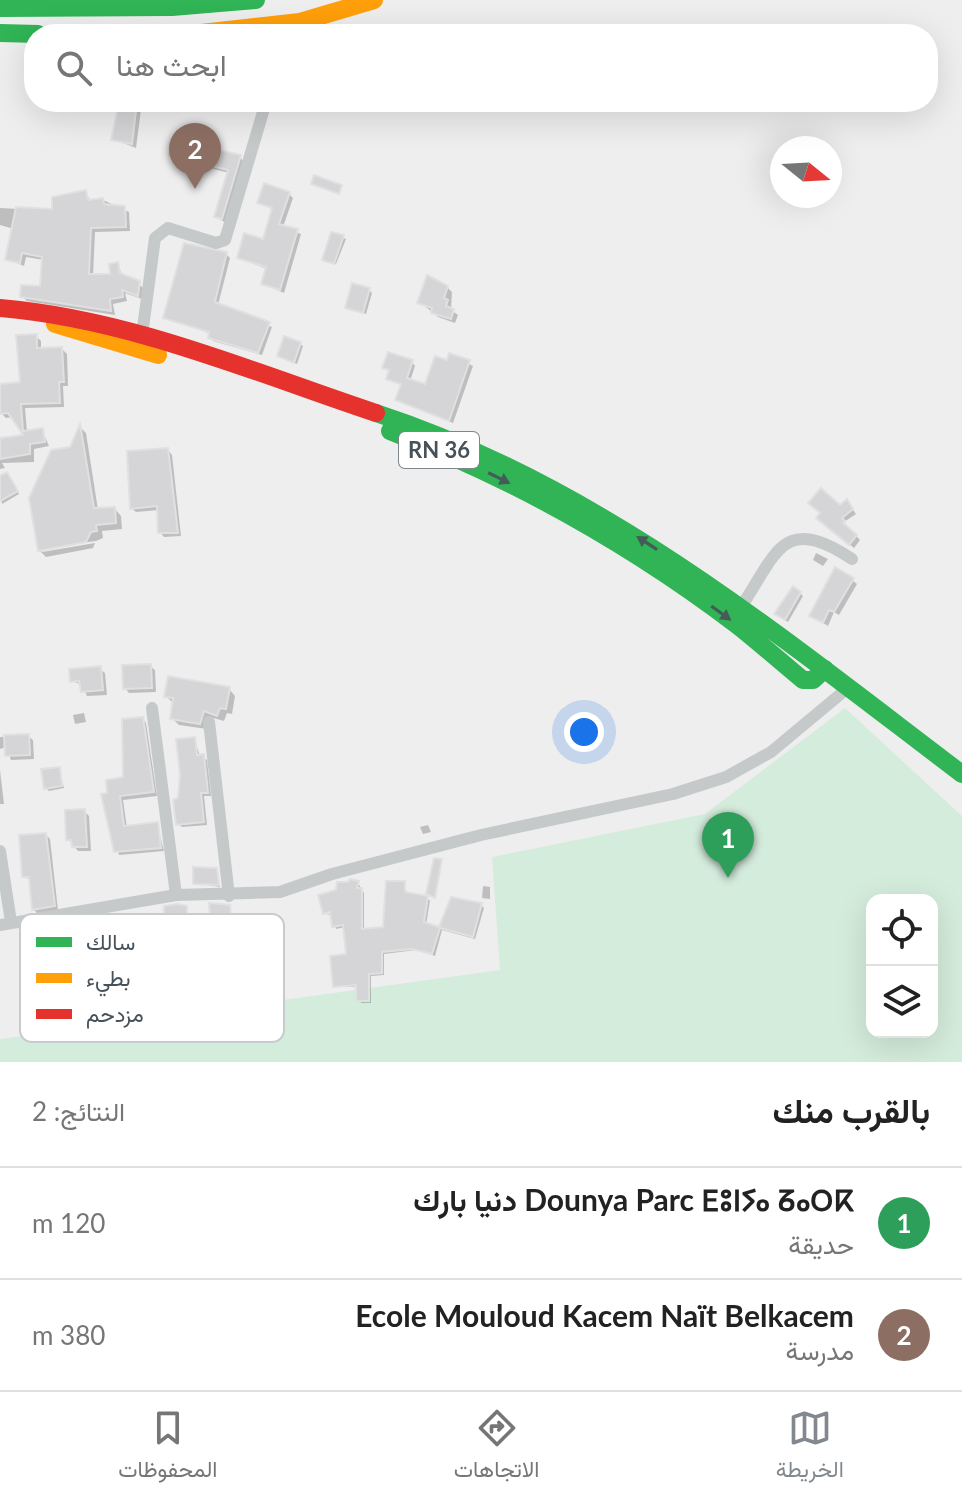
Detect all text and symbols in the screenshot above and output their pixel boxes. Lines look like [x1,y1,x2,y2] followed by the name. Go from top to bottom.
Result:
[24,24,938,112] search box
[52,46,96,90] icon: search
[116,46,227,82] text: ابحث هنا
[169,123,221,189] pin: 2
[770,136,842,208] north arrow
[399,432,479,468] road number: RN 36
[488,471,511,485] one-way arrow
[636,537,658,551] one-way arrow
[710,605,732,621] one-way arrow
[564,712,604,752] your location
[702,812,754,878] pin: 1
[866,894,938,1038] map controls
[866,894,938,966] button: locate
[20,914,284,1042] legend
[86,928,135,955] text: سالك
[86,964,131,997] text: بطيء
[866,966,938,1038] button: layers
[86,1000,144,1029] text: مزدحم
[772,1089,930,1130] text: بالقرب منك
[32,1095,125,1127] text: النتائج: 2
[413,1181,854,1217] text: Dounya Parc ⴹⵓⵏⵢⴰ ⵒⴰⵔⴽ دنيا بارك
[32,1207,105,1239] text: 120 m
[896,1207,912,1239] text: 1
[788,1228,854,1260] text: حديقة
[355,1297,854,1333] text: Ecole Mouloud Kacem Naït Belkacem
[32,1319,105,1351] text: 380 m
[896,1319,912,1351] text: 2
[785,1334,854,1366] text: مدرسة
[118,1406,217,1489] tab: المحفوظات
[454,1406,539,1489] tab: الاتجاهات
[776,1406,844,1489] tab: الخريطة

